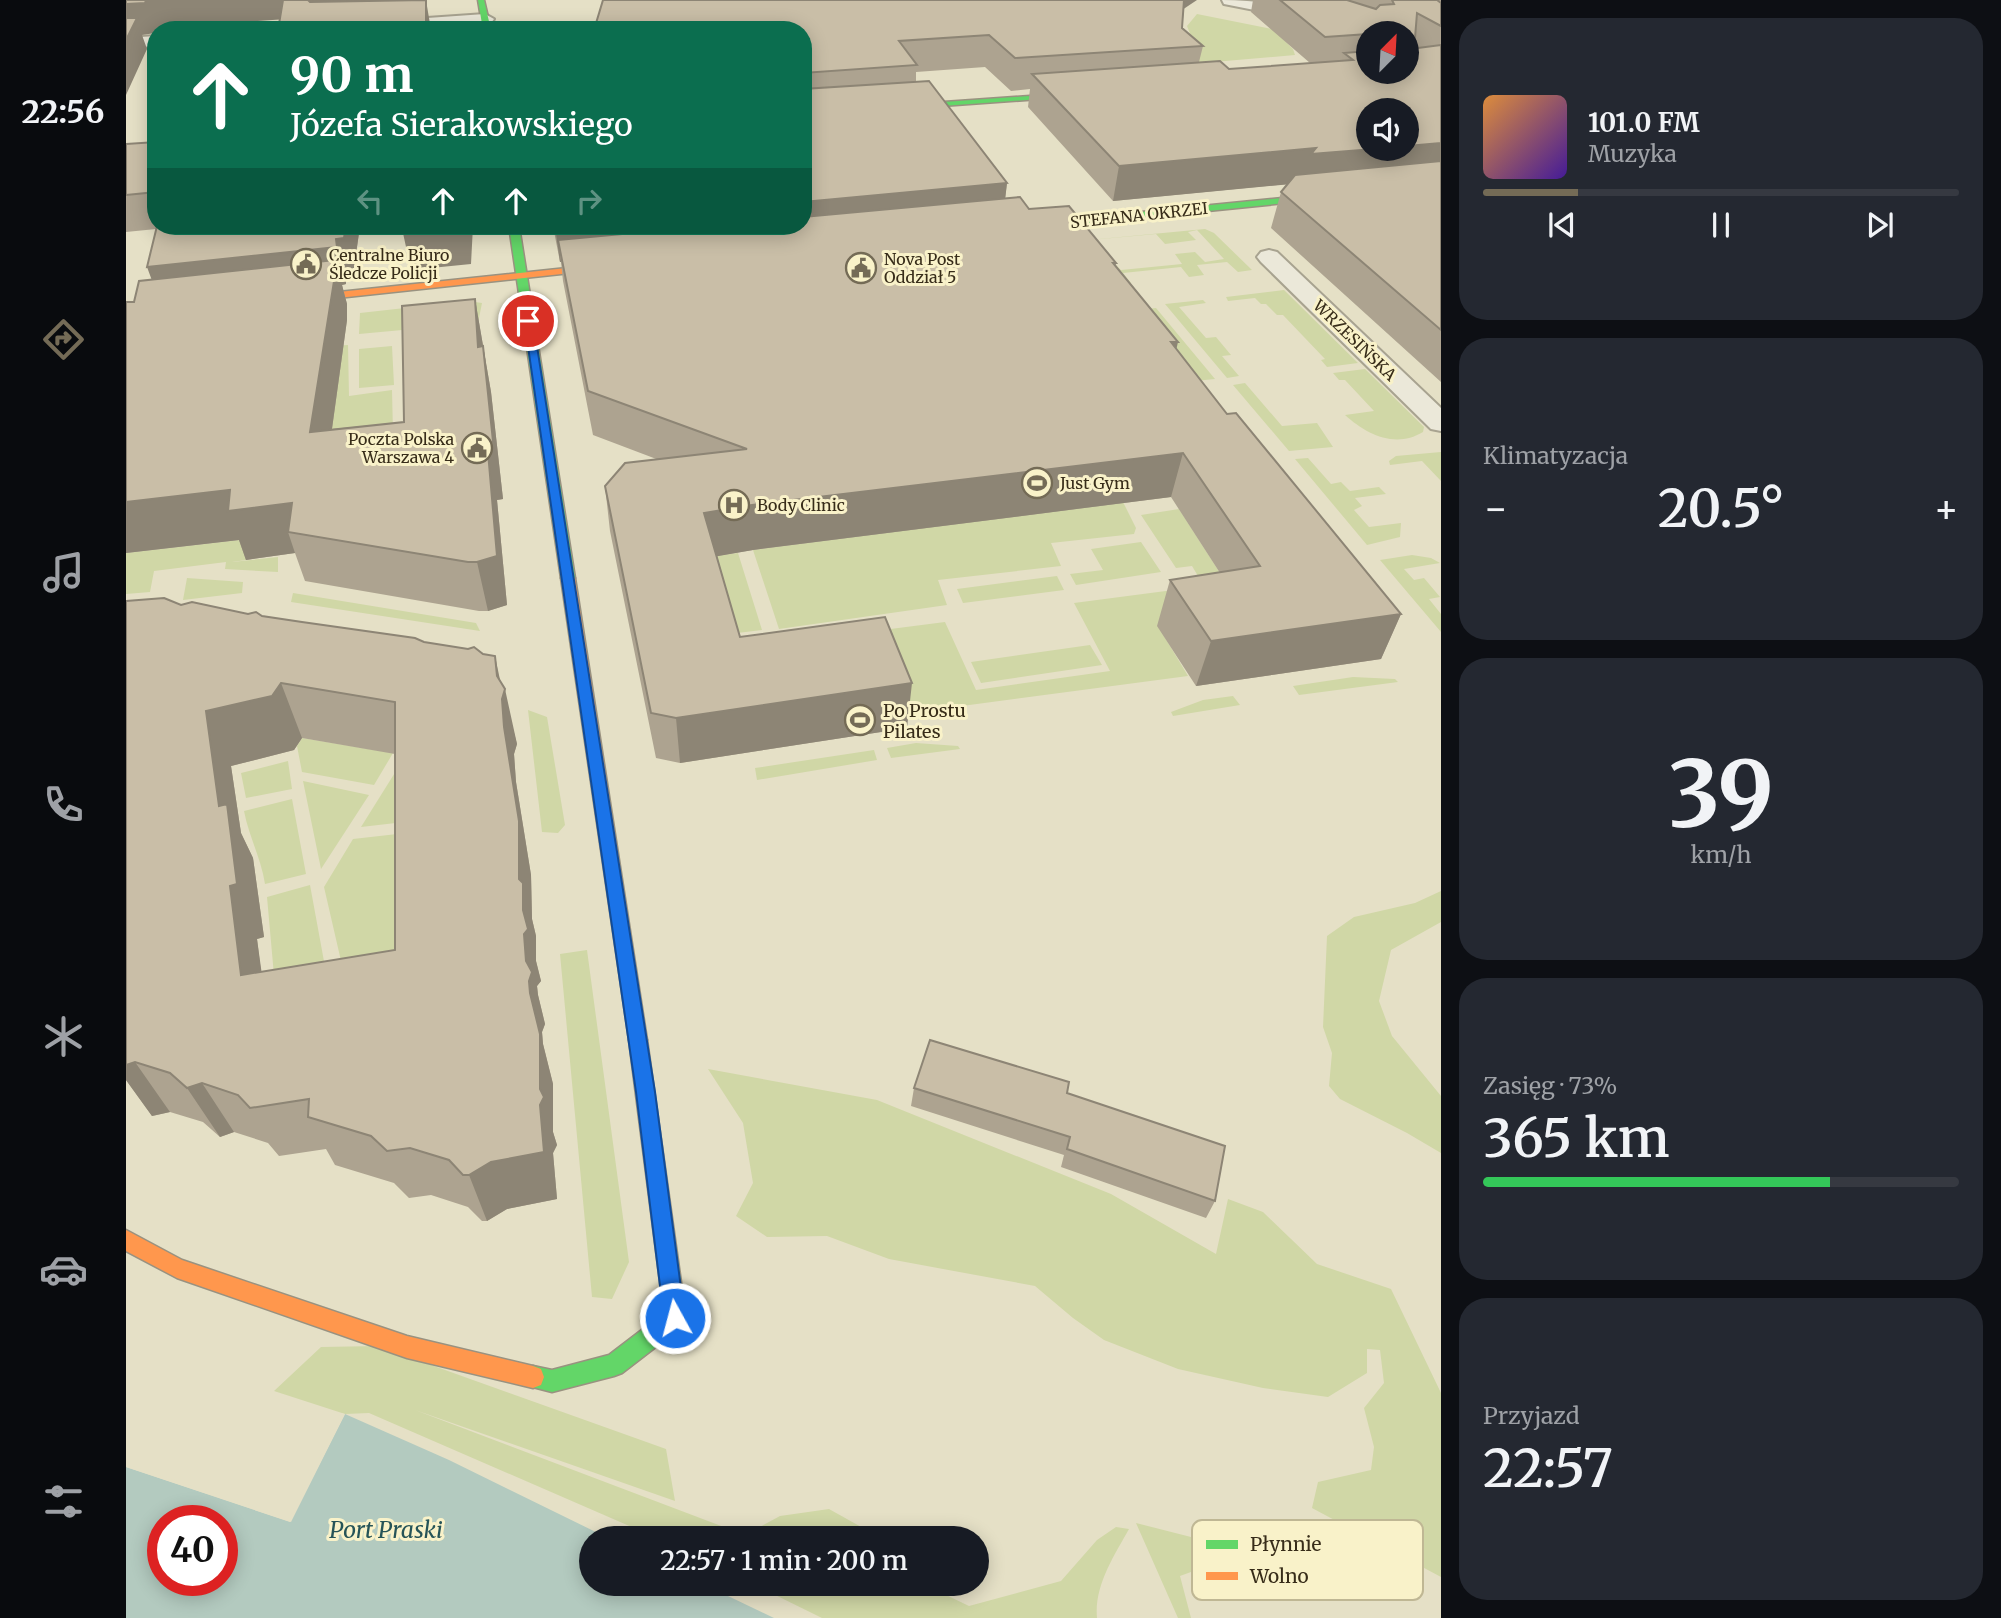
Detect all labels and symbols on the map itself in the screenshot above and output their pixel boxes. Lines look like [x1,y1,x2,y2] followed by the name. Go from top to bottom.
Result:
[1356,21,1419,84] north arrow
[1069,198,1209,232] street label: STEFANA OKRZEI
[329,245,449,283] place label: Centralne Biuro Śledcze Policji
[289,247,323,281] public building icon: Centralne Biuro Śledcze Policji
[884,249,961,287] place label: Nova Post Oddział 5
[844,251,878,285] public building icon: Nova Post Oddział 5
[498,291,558,351] pin
[1308,295,1401,385] street label: WRZESIŃSKA
[348,429,454,467] place label: Poczta Polska Warszawa 4
[460,431,494,465] public building icon: Poczta Polska Warszawa 4
[1020,466,1054,500] sports icon: Just Gym
[1059,473,1130,493] place label: Just Gym
[717,488,751,522] hospital icon: Body Clinic
[757,495,845,515] place label: Body Clinic
[883,699,966,743] place label: Po Prostu Pilates
[843,703,877,737] sports icon: Po Prostu Pilates
[638,1281,712,1355] position arrow
[147,1505,238,1596] speed limit sign: 40
[329,1515,443,1544] water label: Port Praski
[1192,1520,1423,1600] legend
[1250,1532,1322,1556] text: Płynnie
[1249,1564,1309,1588] text: Wolno

